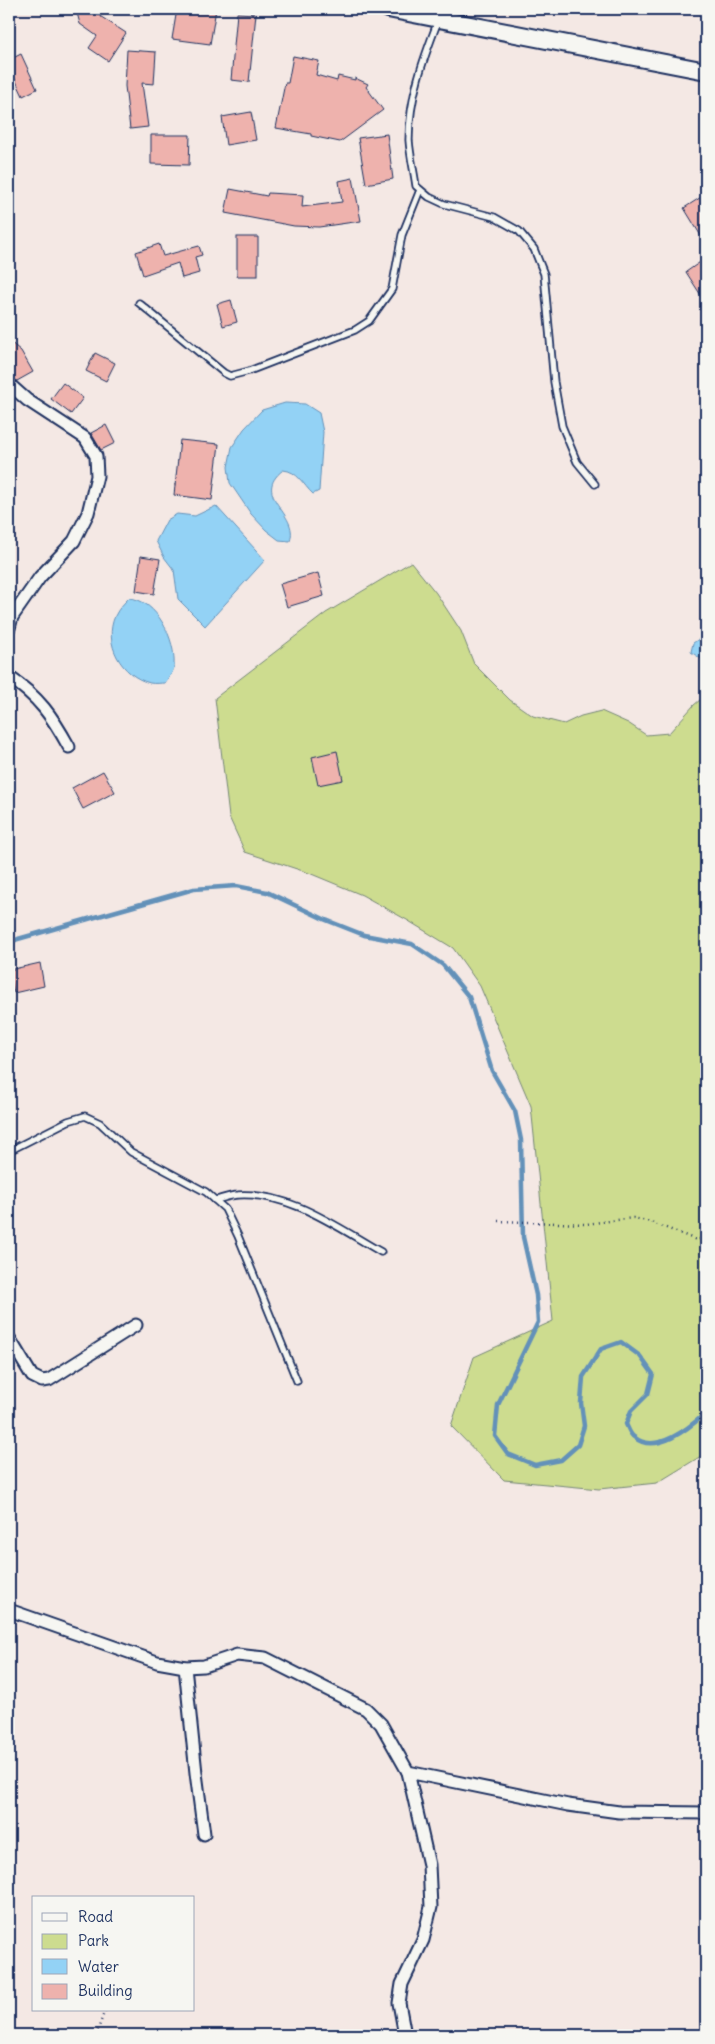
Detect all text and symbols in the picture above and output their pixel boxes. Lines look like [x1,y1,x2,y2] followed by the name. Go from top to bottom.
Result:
[32,1896,195,2012] legend
[78,1907,113,1926] text: Road
[78,1931,109,1950] text: Park
[78,1957,119,1976] text: Water
[78,1981,133,2000] text: Building

